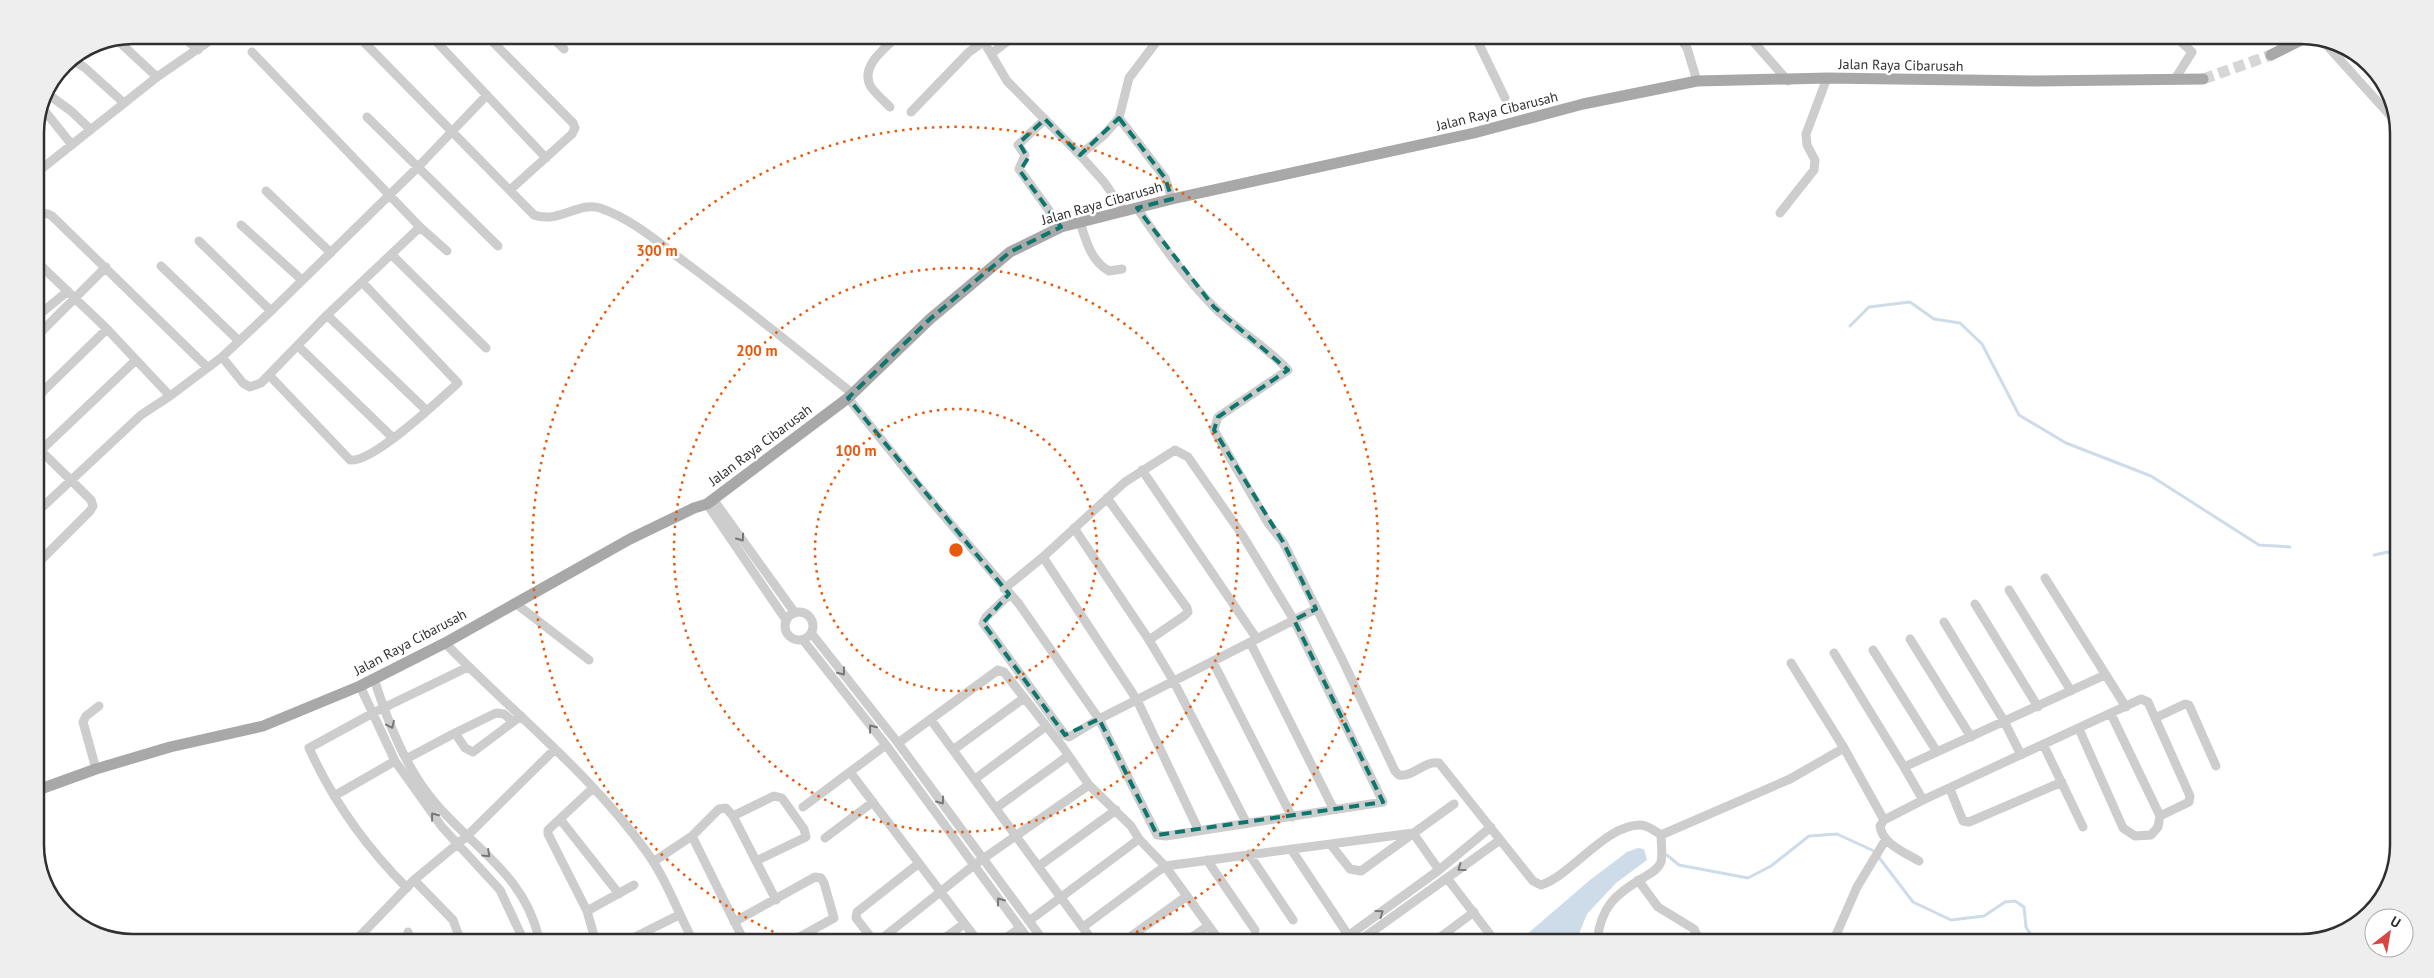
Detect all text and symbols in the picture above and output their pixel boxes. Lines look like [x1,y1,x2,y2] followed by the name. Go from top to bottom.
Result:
[1837,55,1964,75] street label: Jalan Raya Cibarusah
[1433,87,1560,135] street label: Jalan Raya Cibarusah
[1039,177,1164,229] street label: Jalan Raya Cibarusah
[636,241,678,260] text: 300 m
[736,341,778,360] text: 200 m
[704,400,815,490] street label: Jalan Raya Cibarusah
[835,441,877,460] text: 100 m
[736,532,744,541] one-way arrow
[947,541,965,559] centre of rings
[350,605,469,680] street label: Jalan Raya Cibarusah
[836,666,845,676] one-way arrow
[384,720,395,729] one-way arrow
[869,724,878,733] one-way arrow
[935,795,944,805] one-way arrow
[431,813,439,822] one-way arrow
[481,848,490,857] one-way arrow
[1458,863,1467,871] one-way arrow
[997,897,1006,907] one-way arrow
[2364,908,2414,958] north arrow
[1374,910,1383,919] one-way arrow
[2387,912,2404,932] text: U

